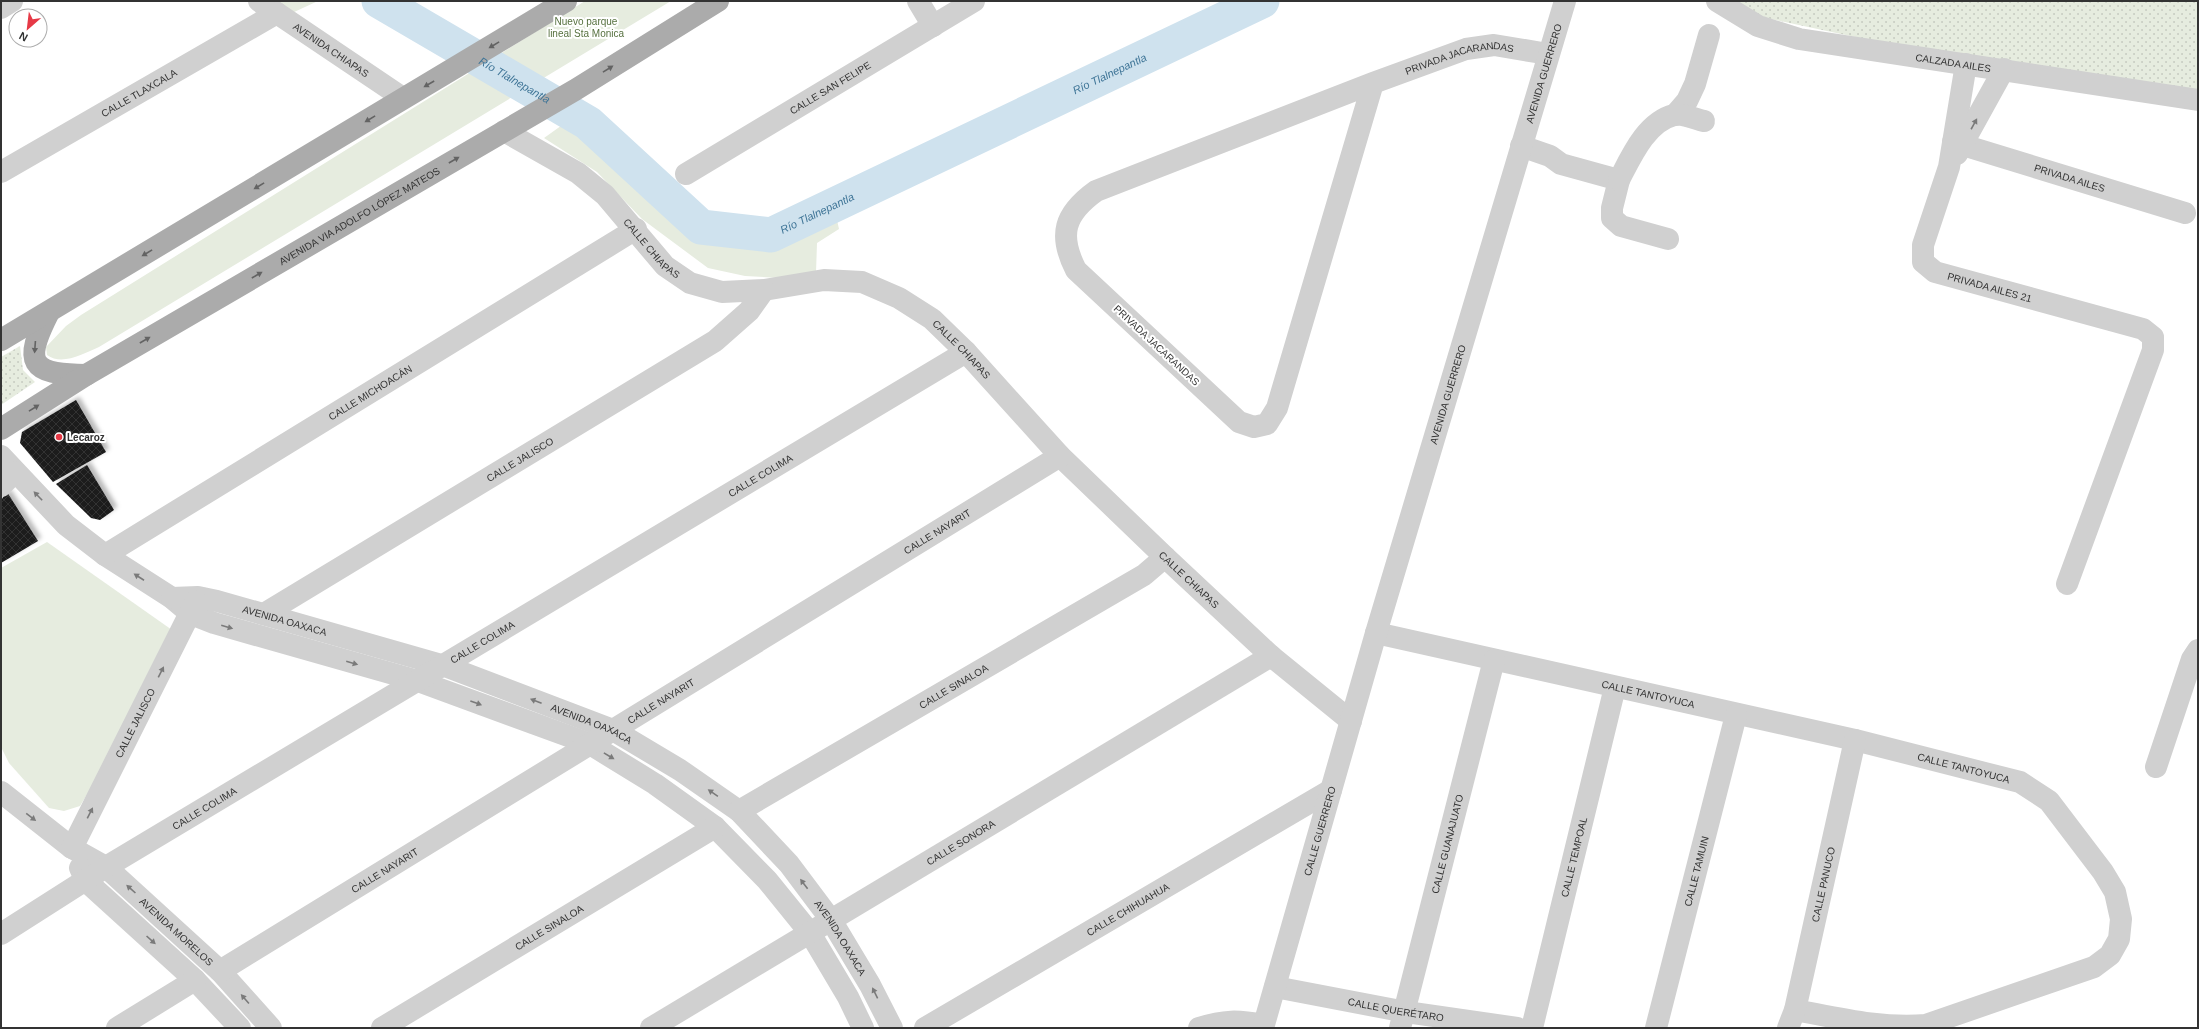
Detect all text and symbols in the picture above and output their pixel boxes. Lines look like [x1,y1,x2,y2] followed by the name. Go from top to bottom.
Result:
[8,8,48,48] north arrow
[548,16,625,39] park label: Nuevo parque lineal Sta Monica
[291,21,371,80] street label: AVENIDA CHIAPAS
[1524,22,1564,125] street label: AVENIDA GUERRERO
[17,30,30,44] text: N
[1404,40,1515,77] street label: PRIVADA JACARANDAS
[488,41,500,48] one-way arrow
[1071,51,1148,96] water label: Río Tlalnepantla
[1915,52,1992,74] street label: CALZADA AILES
[477,55,552,106] water label: Río Tlalnepantla
[788,59,873,116] street label: CALLE SAN FELIPE
[602,66,614,73] one-way arrow
[99,67,179,119] street label: CALLE TLAXCALA
[423,80,435,87] one-way arrow
[364,115,376,122] one-way arrow
[1970,118,1977,130] one-way arrow
[448,157,460,164] one-way arrow
[2033,162,2106,194] street label: PRIVADA AILES
[277,165,442,267] street label: AVENIDA VIA ADOLFO LÓPEZ MATEOS
[253,182,265,189] one-way arrow
[778,190,856,236] water label: Río Tlalnepantla
[621,216,682,281] street label: CALLE CHIAPAS
[141,249,153,256] one-way arrow
[251,271,263,278] one-way arrow
[1946,271,2034,304] street label: PRIVADA AILES 21
[1112,303,1202,388] street label: PRIVADA JACARANDAS
[930,318,993,381] street label: CALLE CHIAPAS
[139,337,151,344] one-way arrow
[32,341,39,353] one-way arrow
[1428,343,1468,445] street label: AVENIDA GUERRERO
[327,363,414,422] street label: CALLE MICHOACÁN
[29,404,39,412] one-way arrow
[54,432,64,442] marker: Lecaroz
[67,432,105,443] place label: Lecaroz
[485,435,556,484] street label: CALLE JALISCO
[726,452,795,499] street label: CALLE COLIMA
[33,491,43,501] one-way arrow
[902,507,973,557] street label: CALLE NAYARIT
[1157,549,1221,611] street label: CALLE CHIAPAS
[133,573,145,580] one-way arrow
[241,604,328,638] street label: AVENIDA OAXACA
[448,619,517,666] street label: CALLE COLIMA
[222,624,234,630] one-way arrow
[347,660,359,666] one-way arrow
[917,662,990,711] street label: CALLE SINALOA
[158,666,164,678] one-way arrow
[626,677,696,726] street label: CALLE NAYARIT
[1601,679,1696,710] street label: CALLE TANTOYUCA
[113,686,157,760] street label: CALLE JALISCO
[530,697,542,703] one-way arrow
[470,700,482,706] one-way arrow
[549,702,634,746] street label: AVENIDA OAXACA
[1916,751,2011,785] street label: CALLE TANTOYUCA
[603,752,615,759] one-way arrow
[170,785,239,832] street label: CALLE COLIMA
[1302,785,1338,877] street label: CALLE GUERRERO
[708,789,718,797] one-way arrow
[1430,793,1466,895] street label: CALLE GUANAJUATO
[87,807,93,819] one-way arrow
[26,813,37,821] one-way arrow
[1559,815,1589,898] street label: CALLE TEMPOAL
[925,818,997,867] street label: CALLE SONORA
[1682,835,1711,907] street label: CALLE TAMUIN
[349,846,420,895] street label: CALLE NAYARIT
[1810,846,1837,923] street label: CALLE PANUCO
[800,879,808,890] one-way arrow
[1085,881,1172,938] street label: CALLE CHIHUAHUA
[126,885,136,894] one-way arrow
[137,896,216,968] street label: AVENIDA MORELOS
[812,898,868,978] street label: AVENIDA OAXACA
[513,903,586,952] street label: CALLE SINALOA
[145,935,156,944] one-way arrow
[871,987,878,999] one-way arrow
[240,993,249,1004] one-way arrow
[1347,996,1445,1023] street label: CALLE QUERÉTARO

